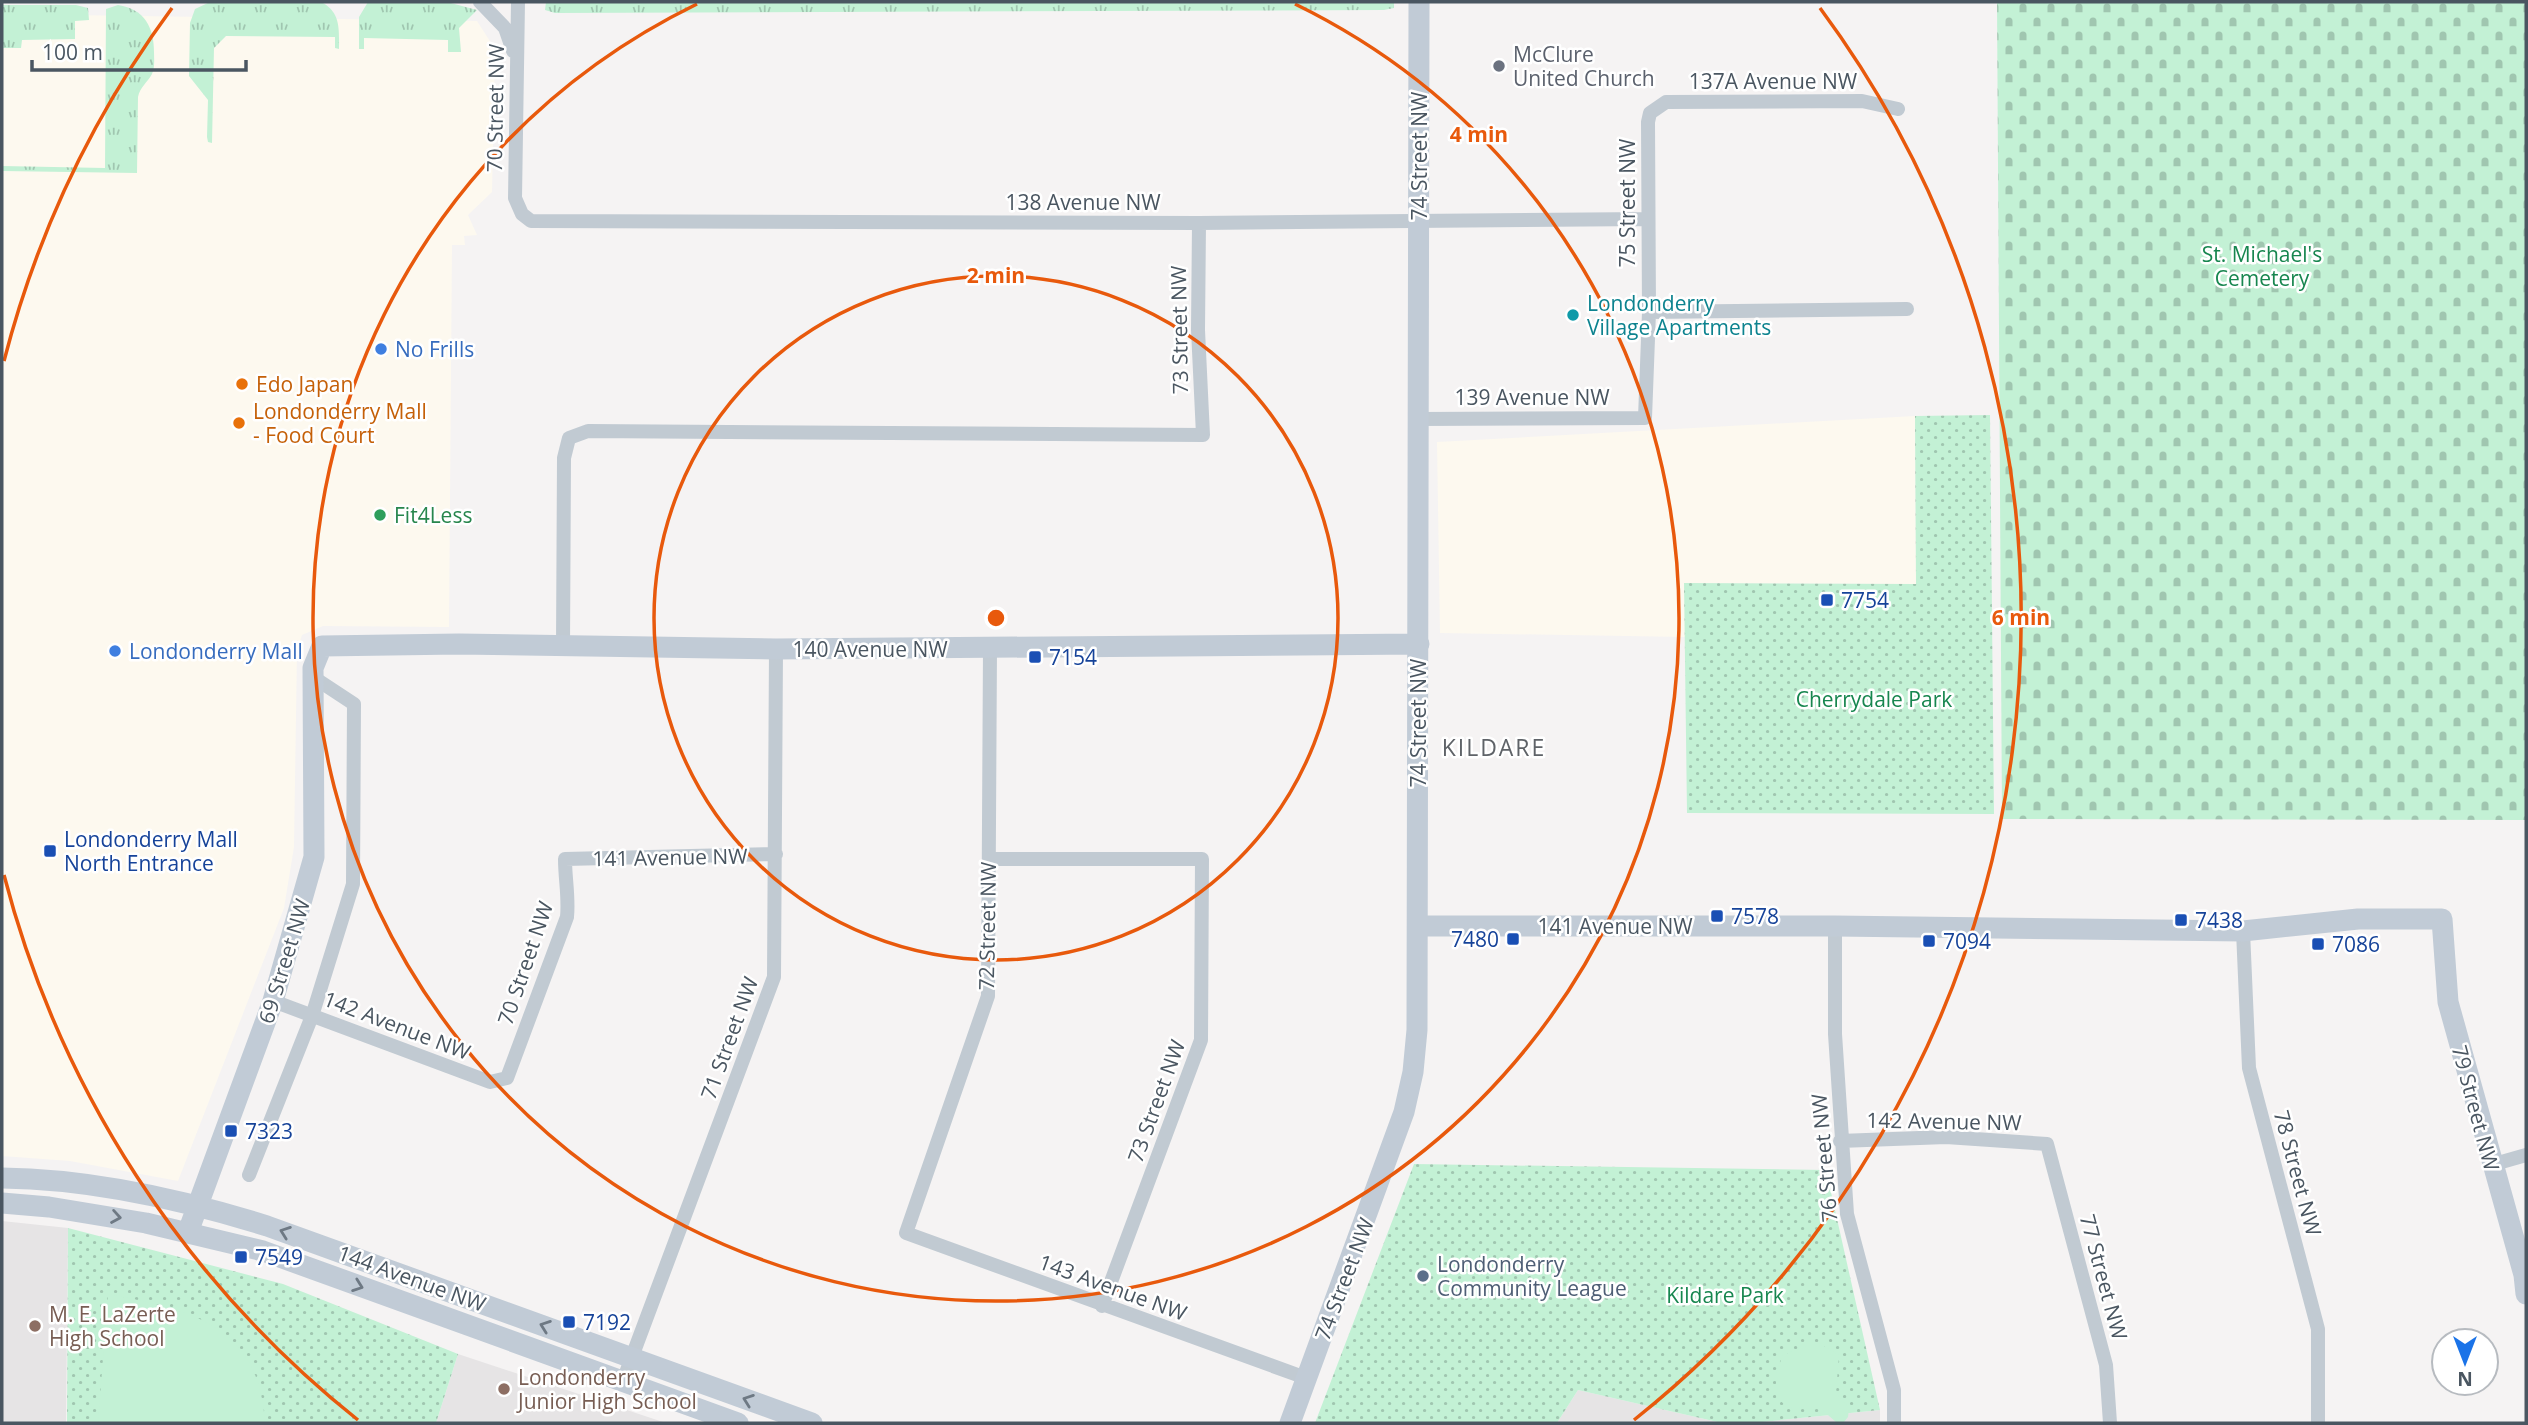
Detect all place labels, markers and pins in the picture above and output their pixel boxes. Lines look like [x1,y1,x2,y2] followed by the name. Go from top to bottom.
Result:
[1513,40,1655,92] place label: McClure United Church
[1491,58,1507,74] marker: McClure United Church
[1587,289,1771,341] place label: Londonderry Village Apartments
[1565,307,1581,323] marker: Londonderry Village Apartments
[395,335,474,363] place label: No Frills
[373,341,389,357] marker: No Frills
[256,370,353,398] place label: Edo Japan
[234,376,250,392] marker: Edo Japan
[253,397,427,449] place label: Londonderry Mall - Food Court
[231,415,247,431] marker: Londonderry Mall - Food Court
[394,501,472,529] place label: Fit4Less
[372,507,388,523] marker: Fit4Less
[1841,586,1889,614] place label: 7754
[1819,592,1835,608] marker: 7754
[984,606,1008,630] centre of rings
[129,637,303,665] place label: Londonderry Mall
[107,643,123,659] marker: Londonderry Mall
[1049,643,1097,671] place label: 7154
[1027,649,1043,665] marker: 7154
[64,825,238,877] place label: Londonderry Mall North Entrance
[42,843,58,859] marker: Londonderry Mall North Entrance
[1731,902,1779,930] place label: 7578
[2195,906,2243,934] place label: 7438
[1709,908,1725,924] marker: 7578
[2173,912,2189,928] marker: 7438
[1451,925,1499,953] place label: 7480
[1943,927,1991,955] place label: 7094
[2332,930,2380,958] place label: 7086
[1505,931,1521,947] marker: 7480
[1921,933,1937,949] marker: 7094
[2310,936,2326,952] marker: 7086
[245,1117,293,1145] place label: 7323
[223,1123,239,1139] marker: 7323
[255,1243,303,1271] place label: 7549
[233,1249,249,1265] marker: 7549
[1437,1250,1627,1302] place label: Londonderry Community League
[1415,1268,1431,1284] marker: Londonderry Community League
[49,1300,176,1352] place label: M. E. LaZerte High School
[583,1308,631,1336] place label: 7192
[561,1314,577,1330] marker: 7192
[27,1318,43,1334] marker: M. E. LaZerte High School
[516,1363,697,1415] place label: Londonderry Junior High School
[496,1381,512,1397] marker: Londonderry Junior High School

